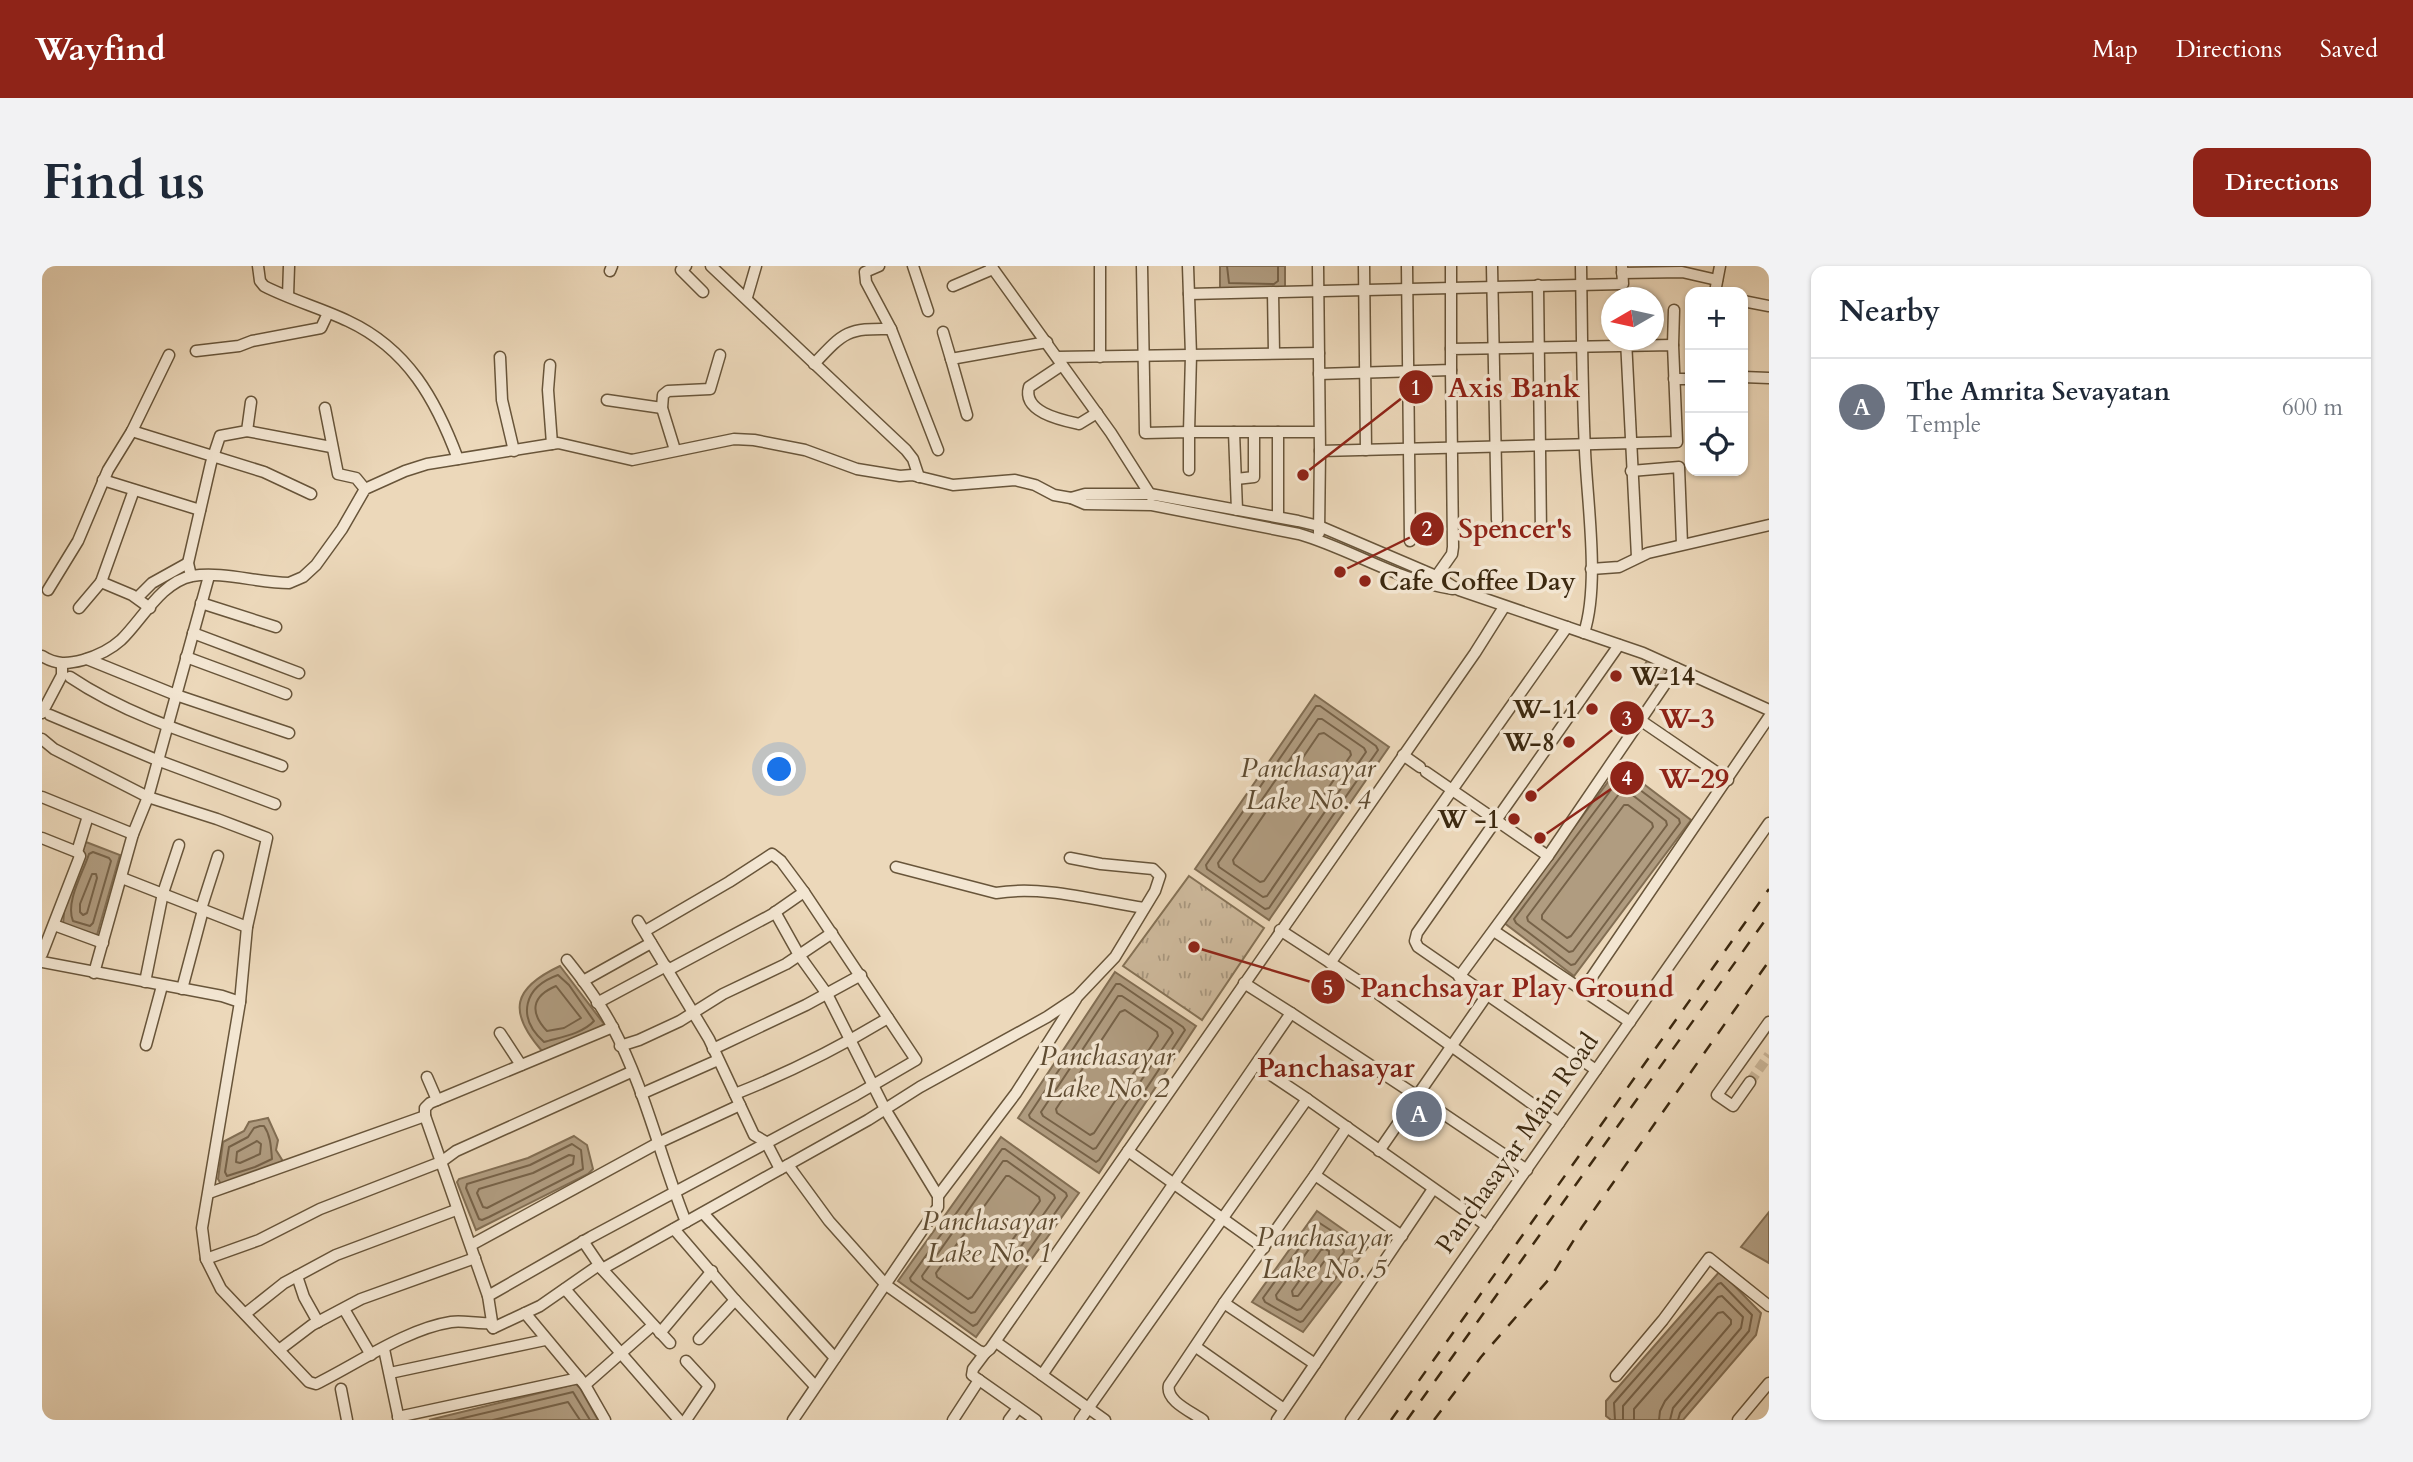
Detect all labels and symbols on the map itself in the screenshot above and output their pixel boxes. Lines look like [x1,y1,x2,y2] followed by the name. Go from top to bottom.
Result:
[1601,287,1664,350] north arrow
[1398,363,1594,412] callout: Axis Bank
[1448,369,1581,407] text: Axis Bank
[1411,374,1421,403] text: 1
[1410,504,1586,553] callout: Spencer's
[1458,510,1572,548] text: Spencer's
[1422,515,1433,544] text: 2
[1379,564,1576,599] place label: Cafe Coffee Day
[1357,573,1373,589] marker: Cafe Coffee Day
[1629,659,1695,694] place label: W-14
[1608,668,1624,684] marker: W-14
[1512,692,1578,727] place label: W-11
[1610,694,1729,743] callout: W-3
[1658,700,1715,738] text: W-3
[1584,701,1600,717] marker: W-11
[1622,705,1632,734] text: 3
[1502,725,1555,760] place label: W-8
[1561,734,1577,750] marker: W-8
[1240,749,1377,819] water label: Panchasayar Lake No. 4
[762,752,796,786] your location
[1609,754,1743,803] callout: W-29
[1658,760,1729,798] text: W-29
[1622,764,1633,793] text: 4
[1436,802,1500,837] place label: W -1
[1506,811,1522,827] marker: W -1
[1311,963,1688,1012] callout: Panchsayar Play Ground
[1360,969,1674,1007] text: Panchsayar Play Ground
[1323,974,1333,1003] text: 5
[1428,1025,1607,1260] street label: Panchasayar Main Road
[1039,1037,1176,1107] water label: Panchasayar Lake No. 2
[1257,1049,1416,1087] district label: Panchasayar
[1396,1088,1442,1140] pin: A
[921,1202,1058,1272] water label: Panchasayar Lake No. 1
[1256,1218,1393,1288] water label: Panchasayar Lake No. 5

